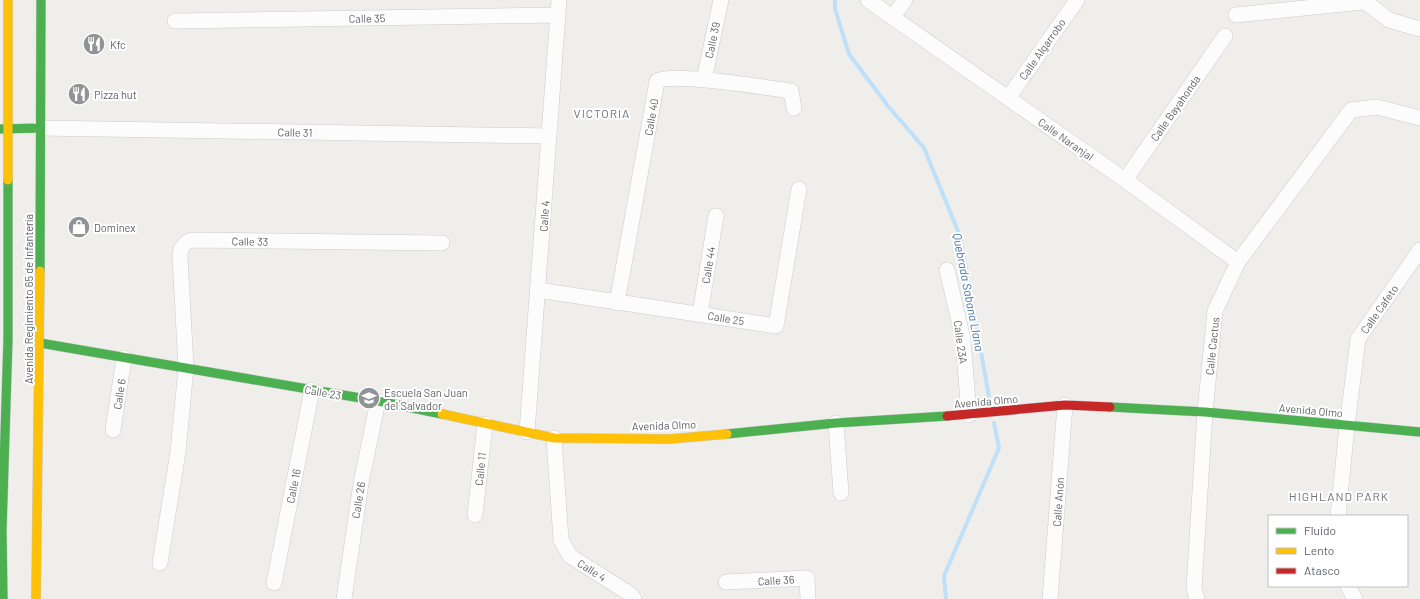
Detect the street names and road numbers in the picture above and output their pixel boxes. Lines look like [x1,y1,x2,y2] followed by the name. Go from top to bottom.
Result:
[349,11,386,25] street label: Calle 35
[1016,16,1068,82] street label: Calle Algarrobo
[702,20,722,59] street label: Calle 39
[1147,72,1203,144] street label: Calle Bayahonda
[641,97,661,137] street label: Calle 40
[1036,115,1096,163] street label: Calle Naranjal
[277,125,313,139] street label: Calle 31
[536,200,552,232] street label: Calle 4
[22,214,35,384] street label: Avenida Regimiento 65 de Infantería
[232,234,268,248] street label: Calle 33
[699,245,717,285] street label: Calle 44
[1357,282,1401,336] street label: Calle Cafeto
[707,309,746,327] street label: Calle 25
[1202,316,1222,376] street label: Calle Cactus
[952,320,971,365] street label: Calle 23A
[110,377,128,410] street label: Calle 6
[304,382,342,402] street label: Calle 23
[953,392,1019,410] street label: Avenida Olmo
[1278,401,1344,419] street label: Avenida Olmo
[632,417,696,433] street label: Avenida Olmo
[472,452,488,486] street label: Calle 11
[283,467,303,504] street label: Calle 16
[1050,477,1066,527] street label: Calle Anón
[349,480,367,519] street label: Calle 26
[575,556,609,584] street label: Calle 4
[757,573,795,587] street label: Calle 36

